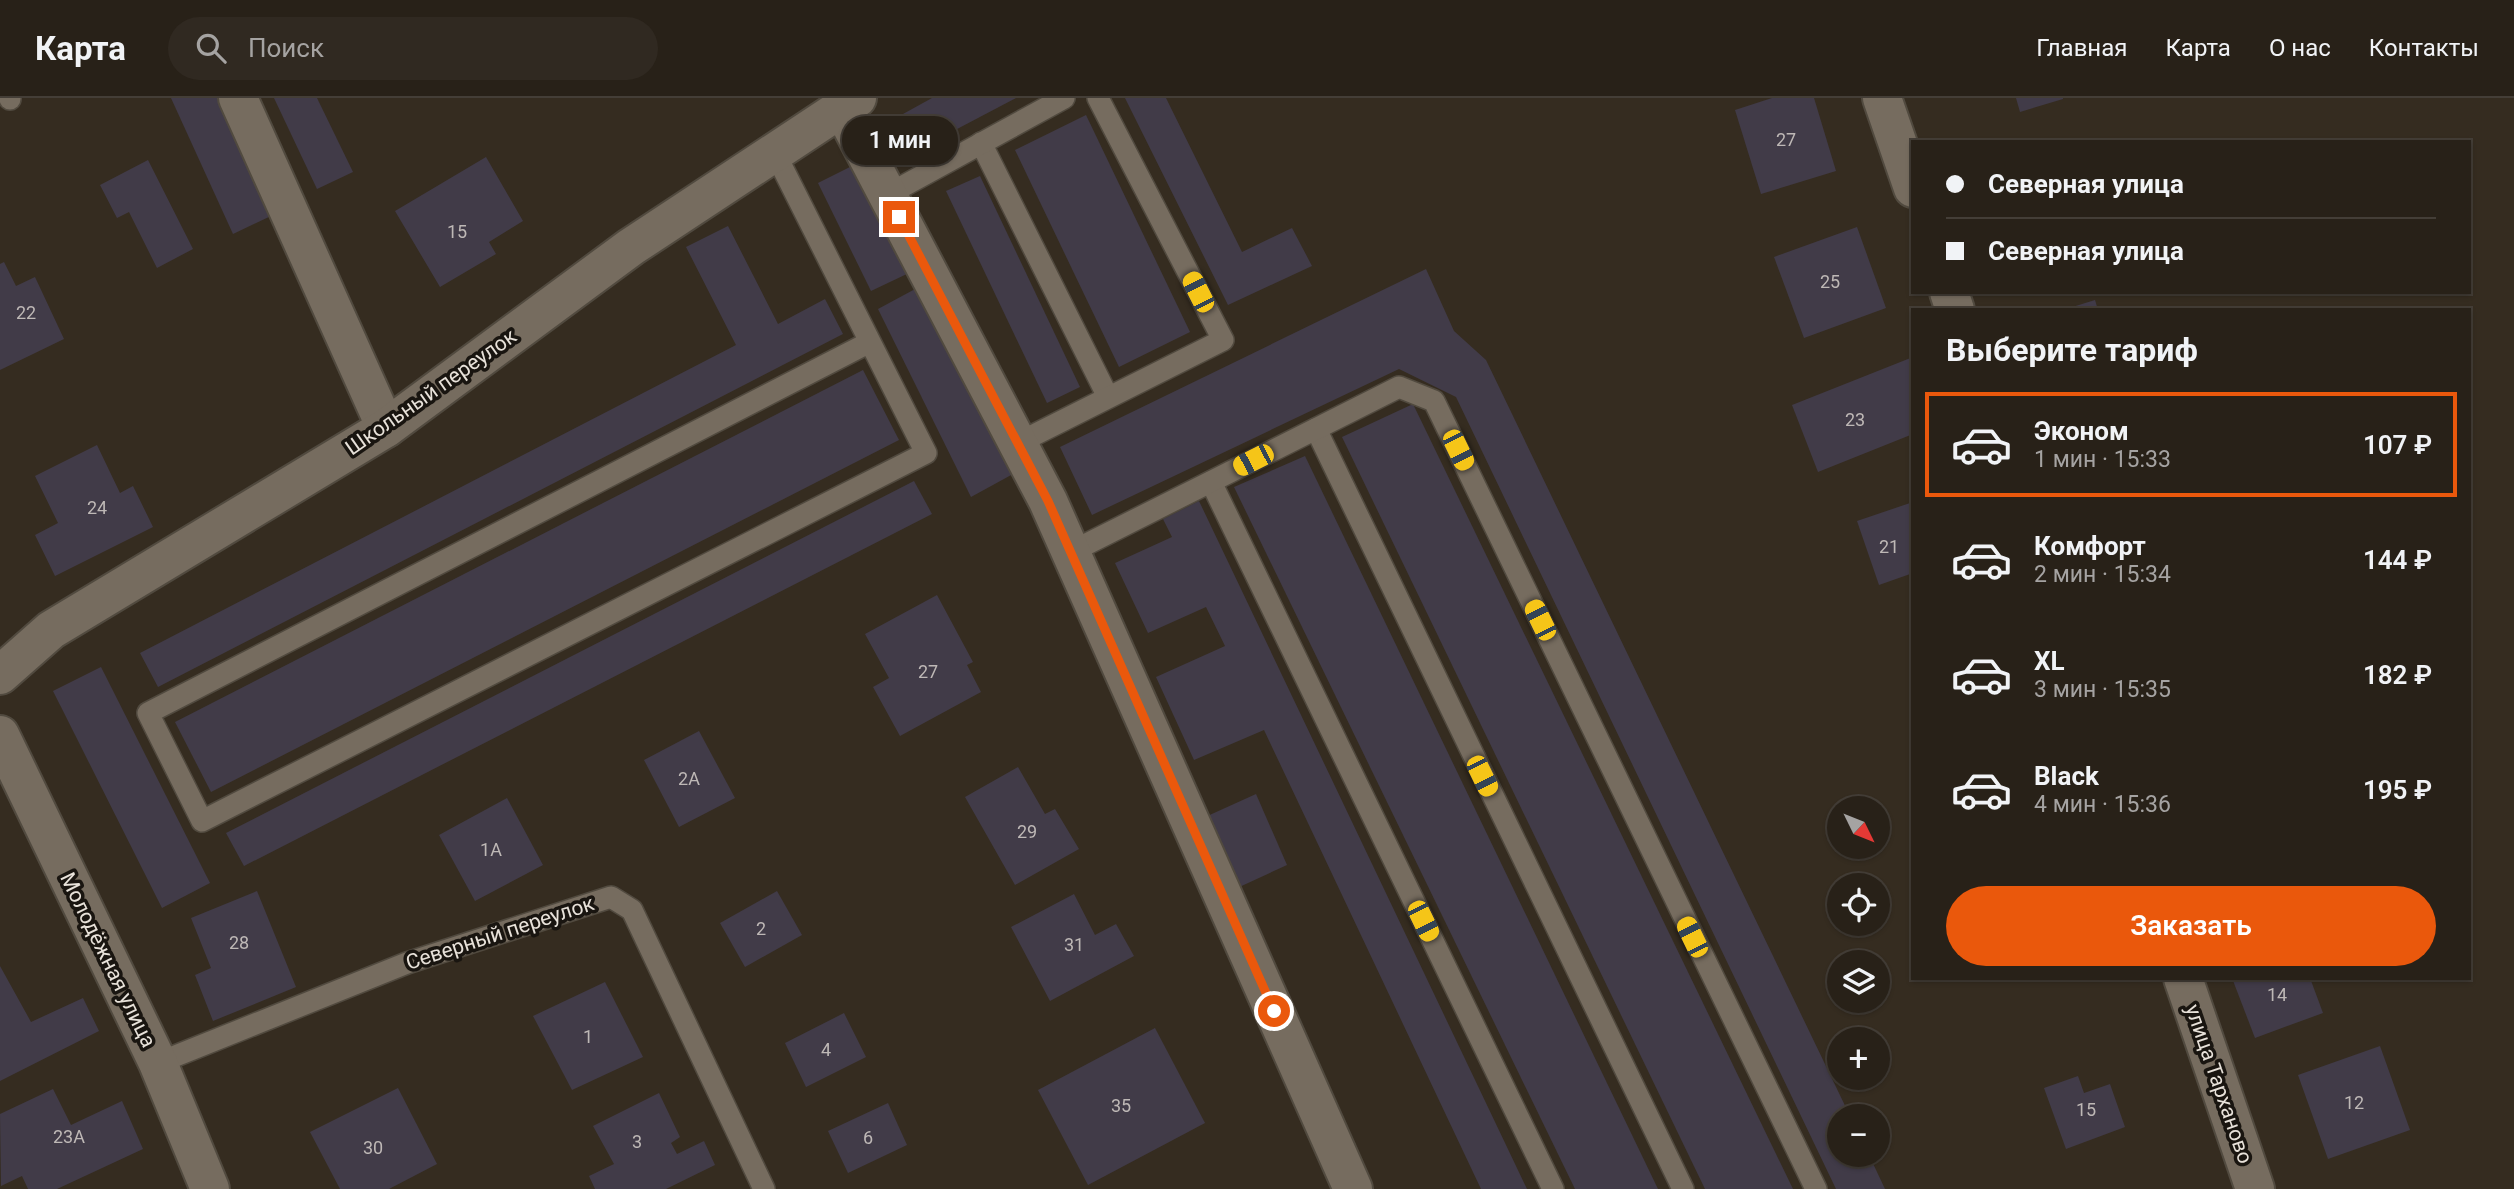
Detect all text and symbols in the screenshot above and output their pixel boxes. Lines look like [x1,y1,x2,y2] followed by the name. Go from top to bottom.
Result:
[168,17,658,80] search box
[35,29,126,68] text: Карта
[192,29,230,67] icon: search
[248,33,324,63] text: Поиск
[2036,34,2127,62] text: Главная
[2165,34,2231,62] text: Карта
[2269,34,2331,62] text: О нас
[2369,34,2479,62] text: Контакты
[841,116,957,164] callout: 1 мин
[869,127,931,154] text: 1 мин
[1776,129,1796,150] house number: 27
[1988,169,2184,199] text: Северная улица
[883,201,915,233] route end
[447,221,467,242] house number: 15
[1988,236,2184,266] text: Северная улица
[1180,269,1217,315] car
[1820,271,1840,292] house number: 25
[16,302,36,323] house number: 22
[341,324,522,460] street label: Школьный переулок
[1946,331,2198,369] text: Выберите тариф
[1845,409,1865,430] house number: 23
[1950,413,2013,476] icon: car
[2034,416,2129,446] text: Эконом
[1440,427,1477,473] car
[2363,430,2432,460] text: 107 ₽
[1230,441,1277,479] car
[2034,446,2171,473] text: 1 мин · 15:33
[87,497,107,518] house number: 24
[1950,528,2013,591] icon: car
[2034,531,2146,561] text: Комфорт
[1879,536,1899,557] house number: 21
[2363,545,2432,575] text: 144 ₽
[2034,561,2171,588] text: 2 мин · 15:34
[1522,597,1559,643] car
[1950,643,2013,706] icon: car
[2034,646,2065,676] text: XL
[2363,660,2432,690] text: 182 ₽
[918,661,938,682] house number: 27
[2034,676,2171,703] text: 3 мин · 15:35
[1464,753,1501,799] car
[1950,758,2013,821] icon: car
[2034,761,2099,791] text: Black
[678,768,700,789] house number: 2А
[2363,775,2432,805] text: 195 ₽
[2034,791,2171,818] text: 4 мин · 15:36
[1827,796,1890,859] north arrow
[1827,796,1890,1167] map controls
[1017,821,1037,842] house number: 29
[480,839,502,860] house number: 1А
[55,869,161,1051] street label: Молодёжная улица
[1827,873,1890,936] button: locate
[1946,886,2436,966] button: Заказать
[403,891,598,975] street label: Северный переулок
[1405,898,1442,944] car
[1674,914,1711,960] car
[756,918,766,939] house number: 2
[229,932,249,953] house number: 28
[1064,934,1084,955] house number: 31
[1827,950,1890,1013] button: layers
[2267,984,2287,1005] house number: 14
[1258,995,1290,1027] route start
[2181,1001,2258,1167] street label: улица Тарханово
[583,1026,593,1047] house number: 1
[1827,1027,1890,1090] button: +
[821,1039,831,1060] house number: 4
[2344,1092,2364,1113] house number: 12
[1111,1095,1131,1116] house number: 35
[2076,1099,2096,1120] house number: 15
[1827,1104,1890,1167] button: −
[53,1126,85,1147] house number: 23А
[863,1127,873,1148] house number: 6
[632,1131,642,1152] house number: 3
[363,1137,383,1158] house number: 30

